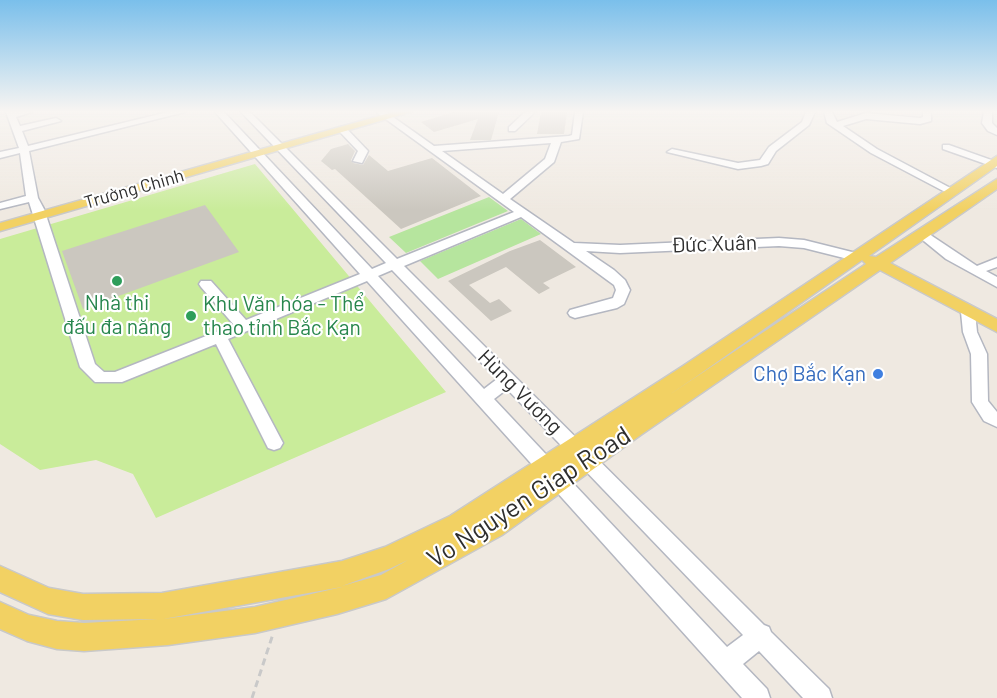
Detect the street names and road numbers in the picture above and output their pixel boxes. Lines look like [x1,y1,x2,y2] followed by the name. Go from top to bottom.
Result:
[82,164,186,214] street label: Trường Chinh
[671,230,757,258] street label: Đức Xuân
[473,345,567,439] street label: Hùng Vương
[421,420,637,574] street label: Vo Nguyen Giap Road

